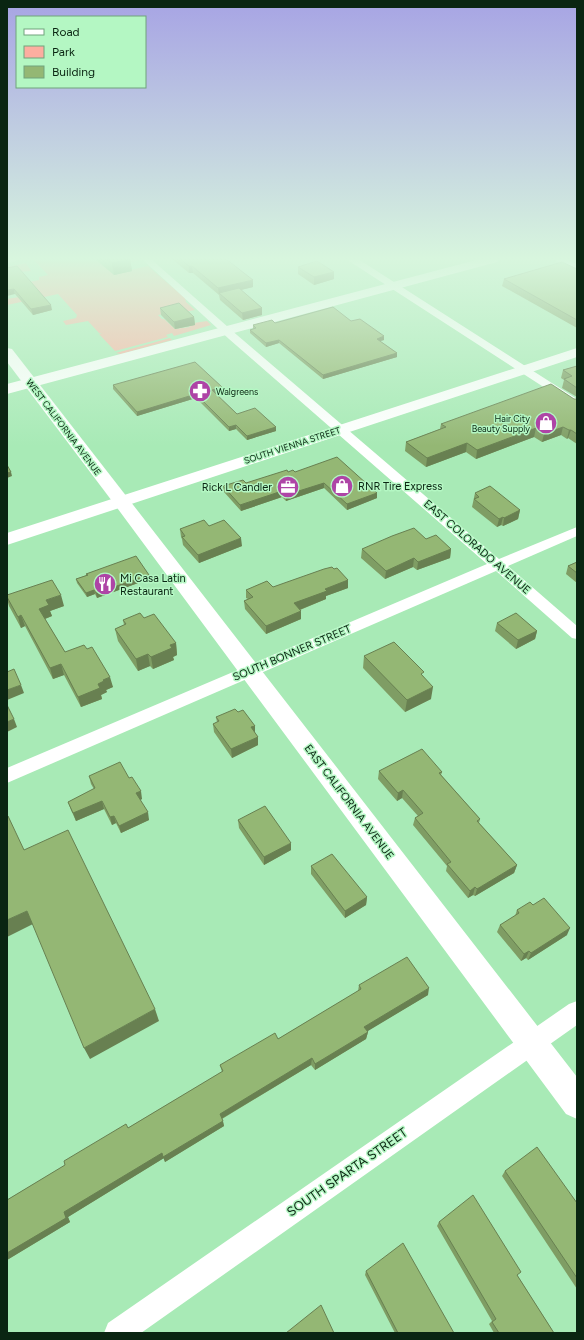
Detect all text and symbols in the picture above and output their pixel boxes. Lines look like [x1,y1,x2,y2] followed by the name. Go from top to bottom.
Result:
[16,16,146,88] legend
[52,25,80,39] text: Road
[52,45,75,59] text: Park
[52,65,95,79] text: Building
[24,377,104,477] street label: WEST CALIFORNIA AVENUE
[187,378,213,404] pharmacy icon: Walgreens
[216,386,258,397] place label: Walgreens
[533,410,559,436] shop icon: Hair City Beauty Supply
[472,413,530,434] place label: Hair City Beauty Supply
[242,424,342,466] street label: SOUTH VIENNA STREET
[329,473,355,499] shop icon: RNR Tire Express
[275,474,301,500] office icon: Rick L Candler
[358,480,442,493] place label: RNR Tire Express
[202,481,272,494] place label: Rick L Candler
[421,497,533,597] street label: EAST COLORADO AVENUE
[92,571,118,597] restaurant icon: Mi Casa Latin Restaurant
[120,572,186,598] place label: Mi Casa Latin Restaurant
[231,622,353,684] street label: SOUTH BONNER STREET
[302,742,396,862] street label: EAST CALIFORNIA AVENUE
[284,1124,411,1219] street label: SOUTH SPARTA STREET

